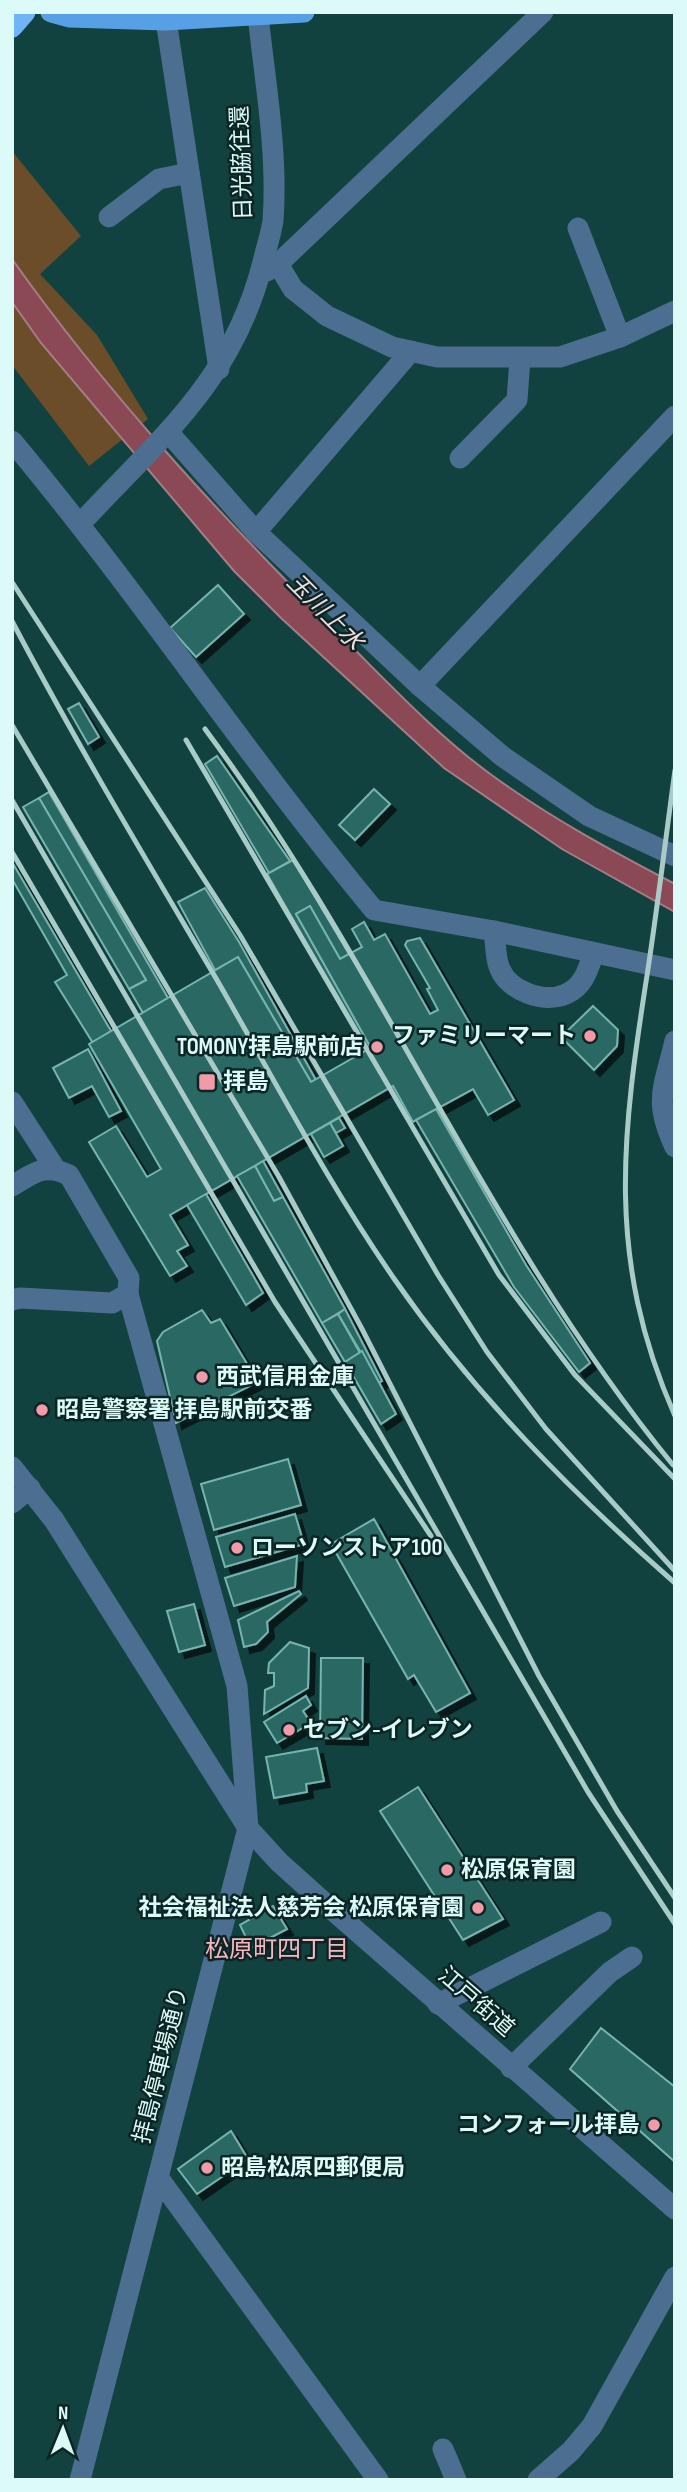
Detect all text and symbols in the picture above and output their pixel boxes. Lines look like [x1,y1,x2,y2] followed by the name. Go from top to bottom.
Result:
[226,105,258,221] street label: 日光脇往還
[281,568,371,658] water label: 玉川上水
[392,1022,576,1050] place label: ファミリーマート
[582,1028,598,1044] marker: ファミリーマート
[177,1033,363,1061] place label: TOMONY拝島駅前店
[369,1039,385,1055] marker: TOMONY拝島駅前店
[223,1068,269,1096] place label: 拝島
[197,1072,217,1092] marker: 拝島
[216,1363,354,1391] place label: 西武信用金庫
[194,1369,210,1385] marker: 西武信用金庫
[56,1396,313,1424] place label: 昭島警察署 拝島駅前交番
[34,1402,50,1418] marker: 昭島警察署 拝島駅前交番
[251,1534,442,1562] place label: ローソンストア100
[229,1540,245,1556] marker: ローソンストア100
[303,1716,473,1744] place label: セブン-イレブン
[281,1722,297,1738] marker: セブン-イレブン
[461,1856,576,1884] place label: 松原保育園
[439,1862,455,1878] marker: 松原保育園
[138,1894,464,1922] place label: 社会福祉法人慈芳会 松原保育園
[470,1900,486,1916] marker: 社会福祉法人慈芳会 松原保育園
[205,1935,349,1964] district label: 松原町四丁目
[432,1961,520,2043] street label: 江戸街道
[128,1984,194,2146] street label: 拝島停車場通り
[457,2111,640,2139] place label: コンフォール拝島
[646,2117,662,2133] marker: コンフォール拝島
[221,2154,405,2182] place label: 昭島松原四郵便局
[199,2160,215,2176] marker: 昭島松原四郵便局
[28,2394,98,2464] north arrow
[58,2402,69,2425] text: N

